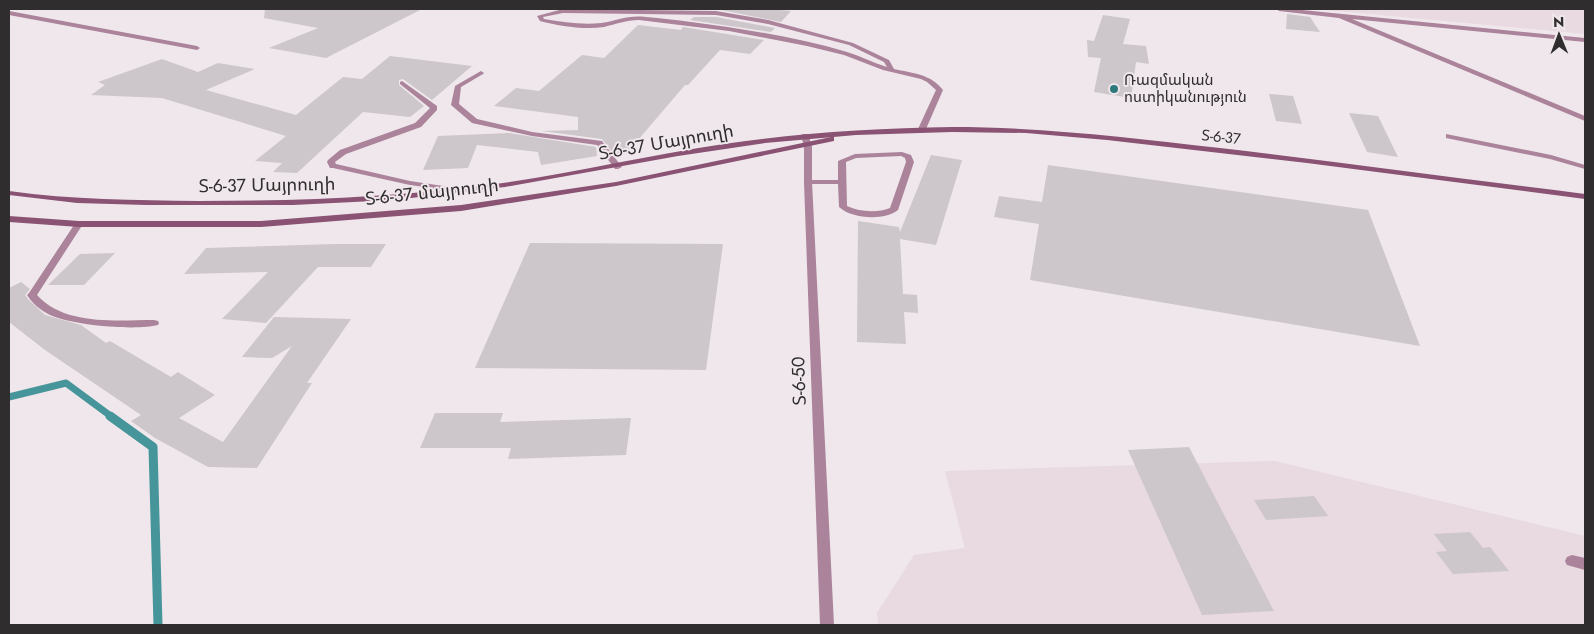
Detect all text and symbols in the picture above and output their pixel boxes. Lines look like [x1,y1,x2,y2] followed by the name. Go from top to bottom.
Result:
[1534,10,1584,60] north arrow
[1553,12,1565,32] text: N
[1124,69,1247,108] place label: Ռազմական ոստիկանություն
[1108,83,1120,95] marker: Ռազմական ոստիկանություն
[596,117,736,167] street label: Տ-6-37 Մայրուղի
[1200,124,1242,150] street label: Տ-6-37
[198,171,336,199] street label: Տ-6-37 Մայրուղի
[364,172,500,212] street label: Տ-6-37 մայրուղի
[785,356,813,406] street label: Տ-6-50

